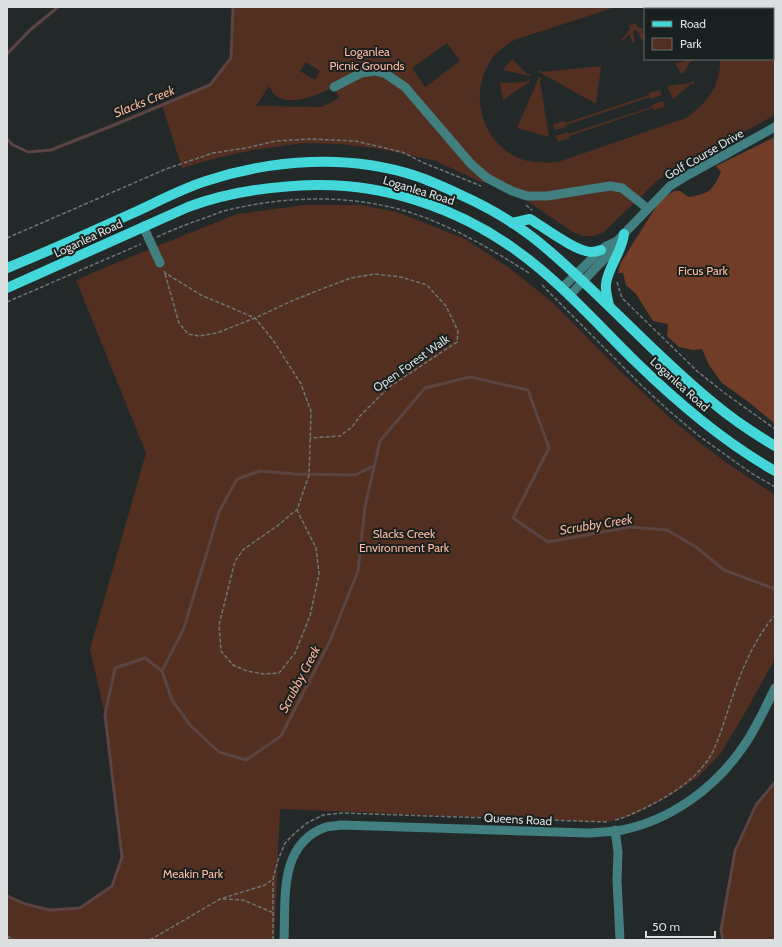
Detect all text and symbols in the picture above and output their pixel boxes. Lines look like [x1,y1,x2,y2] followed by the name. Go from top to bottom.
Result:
[644,8,774,60] legend
[680,16,706,31] text: Road
[680,36,702,51] text: Park
[329,44,405,73] park label: Loganlea Picnic Grounds
[111,81,177,120] water label: Slacks Creek
[662,125,746,183] street label: Golf Course Drive
[381,172,457,208] street label: Loganlea Road
[51,215,125,261] street label: Loganlea Road
[678,263,729,278] park label: Ficus Park
[370,331,453,395] street label: Open Forest Walk
[647,354,713,414] street label: Loganlea Road
[558,510,634,538] water label: Scrubby Creek
[359,526,450,555] park label: Slacks Creek Environment Park
[275,642,324,715] water label: Scrubby Creek
[484,810,552,828] street label: Queens Road
[163,866,224,881] park label: Meakin Park
[646,913,715,939] scale bar
[652,919,680,934] text: 50 m

